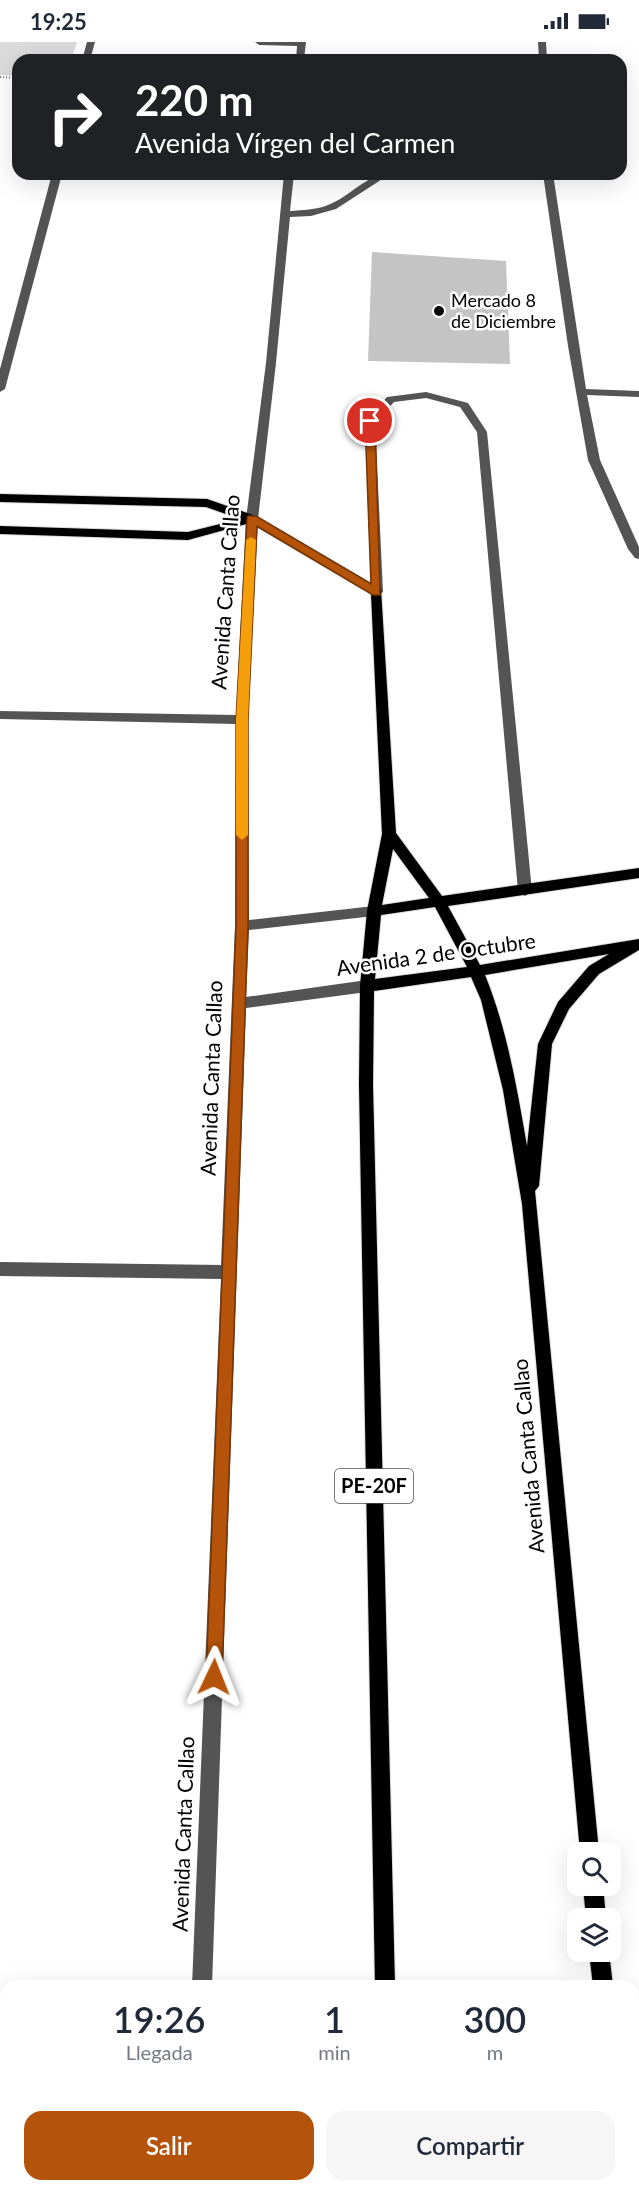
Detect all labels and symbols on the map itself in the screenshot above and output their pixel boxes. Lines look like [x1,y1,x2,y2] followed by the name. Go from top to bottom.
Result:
[451,289,556,332] place label: Mercado 8 de Diciembre
[432,304,446,318] marker: Mercado 8 de Diciembre
[344,395,395,446] pin
[205,493,244,690] street label: Avenida Canta Callao
[334,927,537,980] street label: Avenida 2 de Octubre
[195,980,226,1176] street label: Avenida Canta Callao
[507,1358,548,1555] street label: Avenida Canta Callao
[335,1469,413,1503] road number: PE-20F
[182,1645,246,1709] position arrow
[167,1736,198,1932] street label: Avenida Canta Callao

